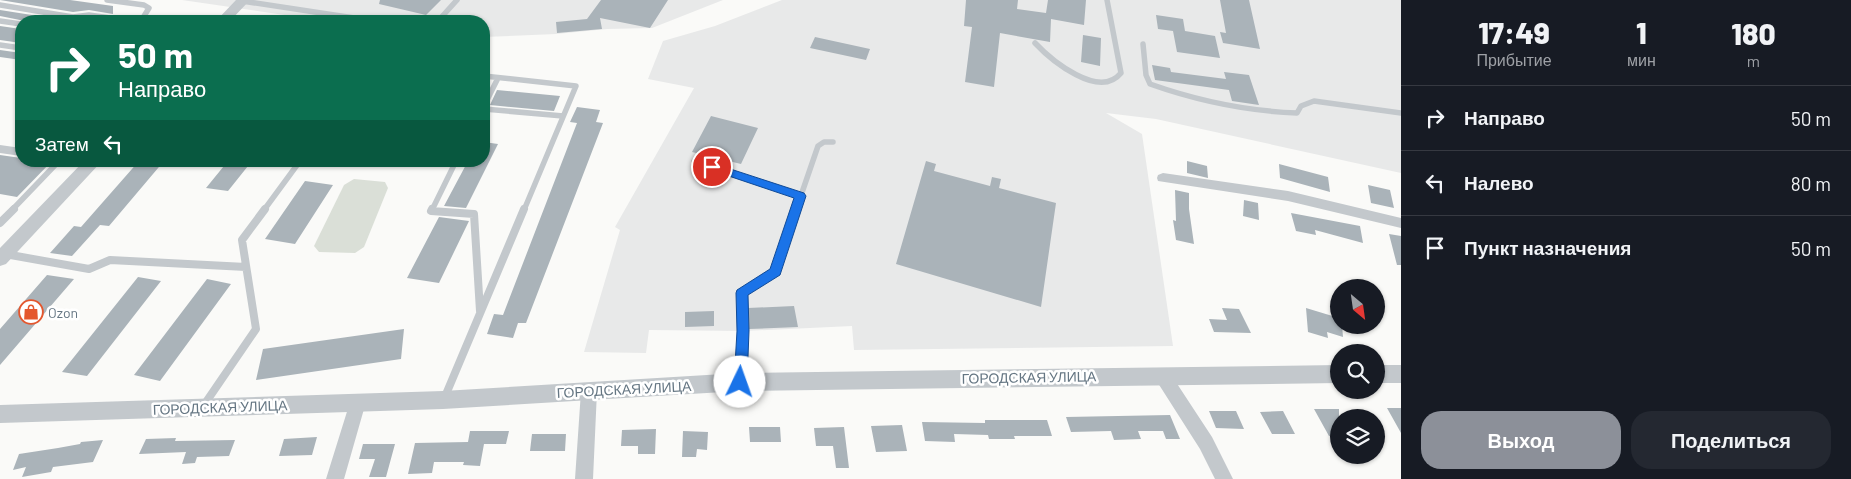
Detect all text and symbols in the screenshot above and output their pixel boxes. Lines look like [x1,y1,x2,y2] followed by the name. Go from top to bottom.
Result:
[1478,14,1550,50] text: 17:49
[1636,14,1647,50] text: 1
[1731,15,1776,51] text: 180
[118,33,193,75] text: 50 m
[35,35,100,100] icon: right
[1476,50,1552,69] text: Прибытие
[1627,50,1656,69] text: мин
[1747,51,1760,70] text: m
[118,75,206,101] text: Направо
[1421,104,1449,132] icon: right
[1464,106,1545,129] text: Направо
[1791,107,1831,130] text: 50 m
[99,130,127,158] icon: left
[35,132,89,155] text: Затем
[691,146,733,188] pin
[698,153,726,181] icon: arrive
[1421,169,1449,197] icon: left
[1464,171,1534,194] text: Налево
[1791,172,1831,195] text: 80 m
[1421,234,1449,262] icon: arrive
[1464,236,1631,259] text: Пункт назначения
[1791,237,1831,260] text: 50 m
[1330,279,1385,334] north arrow
[1330,279,1385,464] map controls
[18,299,44,325] shop icon: Ozon
[48,304,78,321] place label: Ozon
[1330,344,1385,399] button: search
[713,355,765,407] position arrow
[962,367,1097,387] street label: ГОРОДСКАЯ УЛИЦА
[556,377,692,401] street label: ГОРОДСКАЯ УЛИЦА
[152,396,288,418] street label: ГОРОДСКАЯ УЛИЦА
[1330,409,1385,464] button: layers
[1421,411,1621,469] button: Выход
[1631,411,1831,469] button: Поделиться

